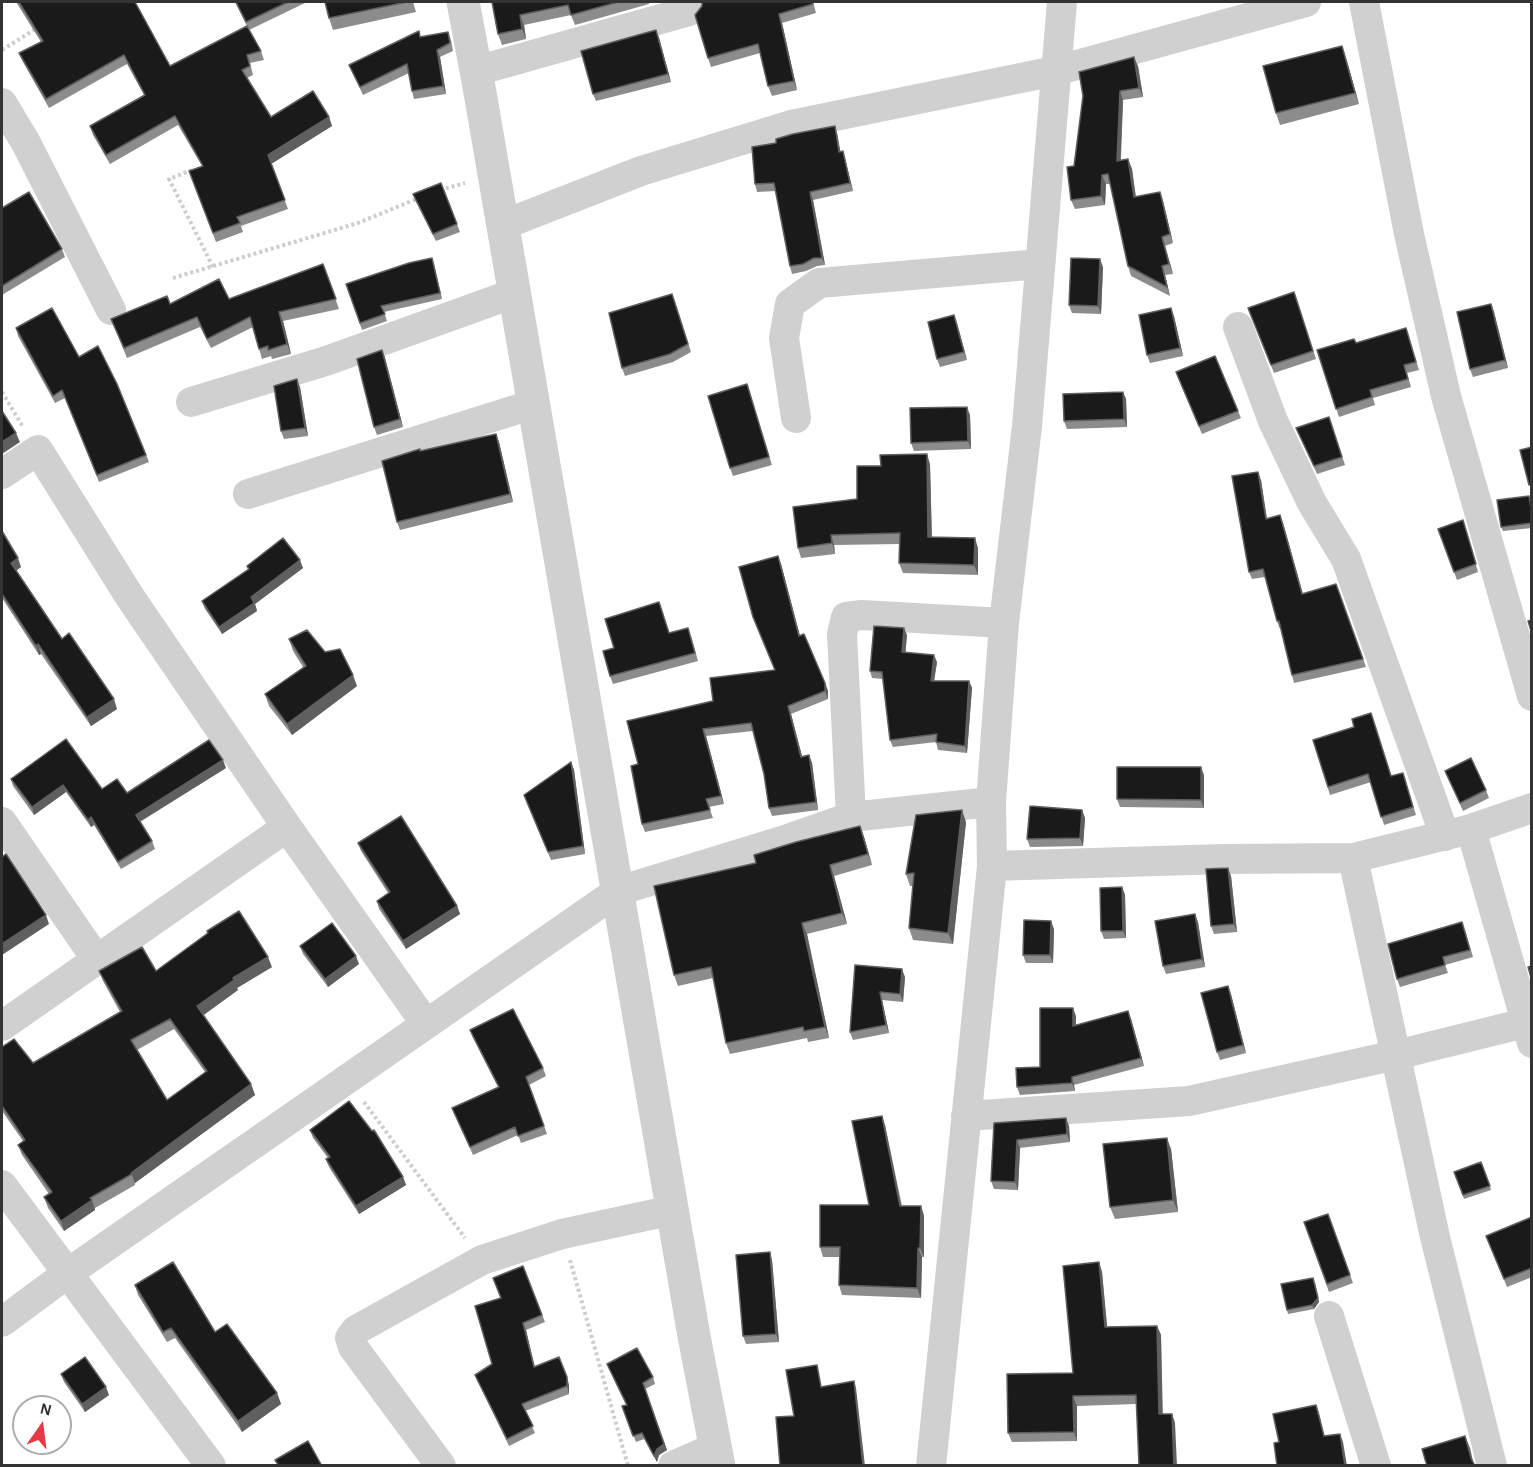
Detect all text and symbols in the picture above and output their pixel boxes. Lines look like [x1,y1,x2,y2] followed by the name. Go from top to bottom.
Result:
[12,1395,72,1455] north arrow
[39,1400,53,1419] text: N

